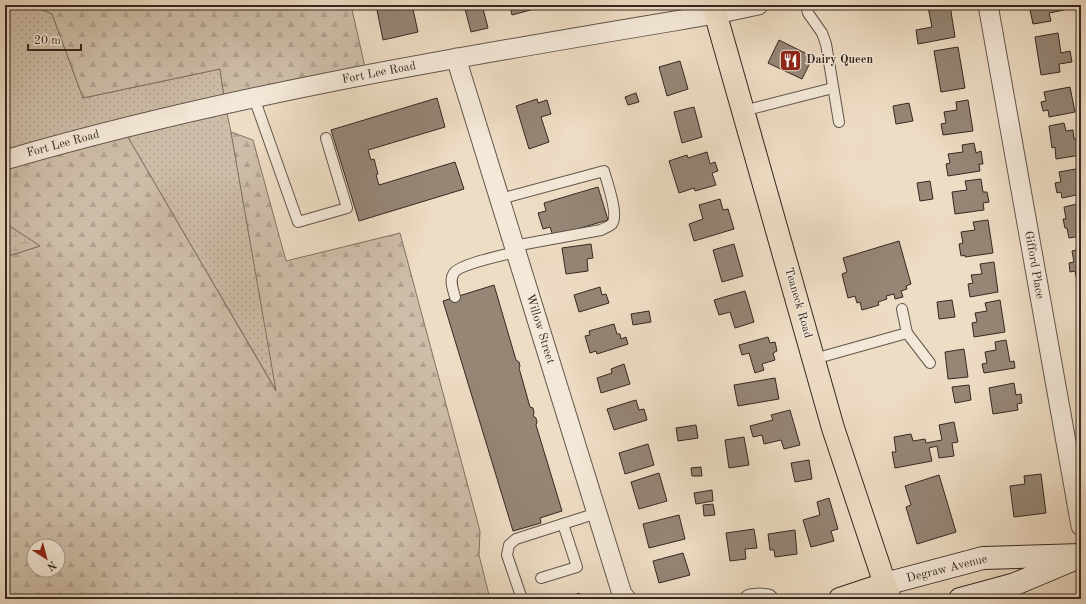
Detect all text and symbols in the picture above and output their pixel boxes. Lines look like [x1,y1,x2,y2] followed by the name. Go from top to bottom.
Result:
[28,26,81,52] scale bar
[34,35,61,47] text: 20 m
[778,47,804,73] restaurant icon: Dairy Queen
[806,54,873,66] place label: Dairy Queen
[341,60,417,86] street label: Fort Lee Road
[25,129,101,159] street label: Fort Lee Road
[1022,230,1046,300] street label: Gifford Place
[782,266,814,340] street label: Teaneck Road
[524,293,556,365] street label: Willow Street
[26,538,66,578] north arrow
[905,553,989,585] street label: Degraw Avenue
[44,558,58,572] text: N

